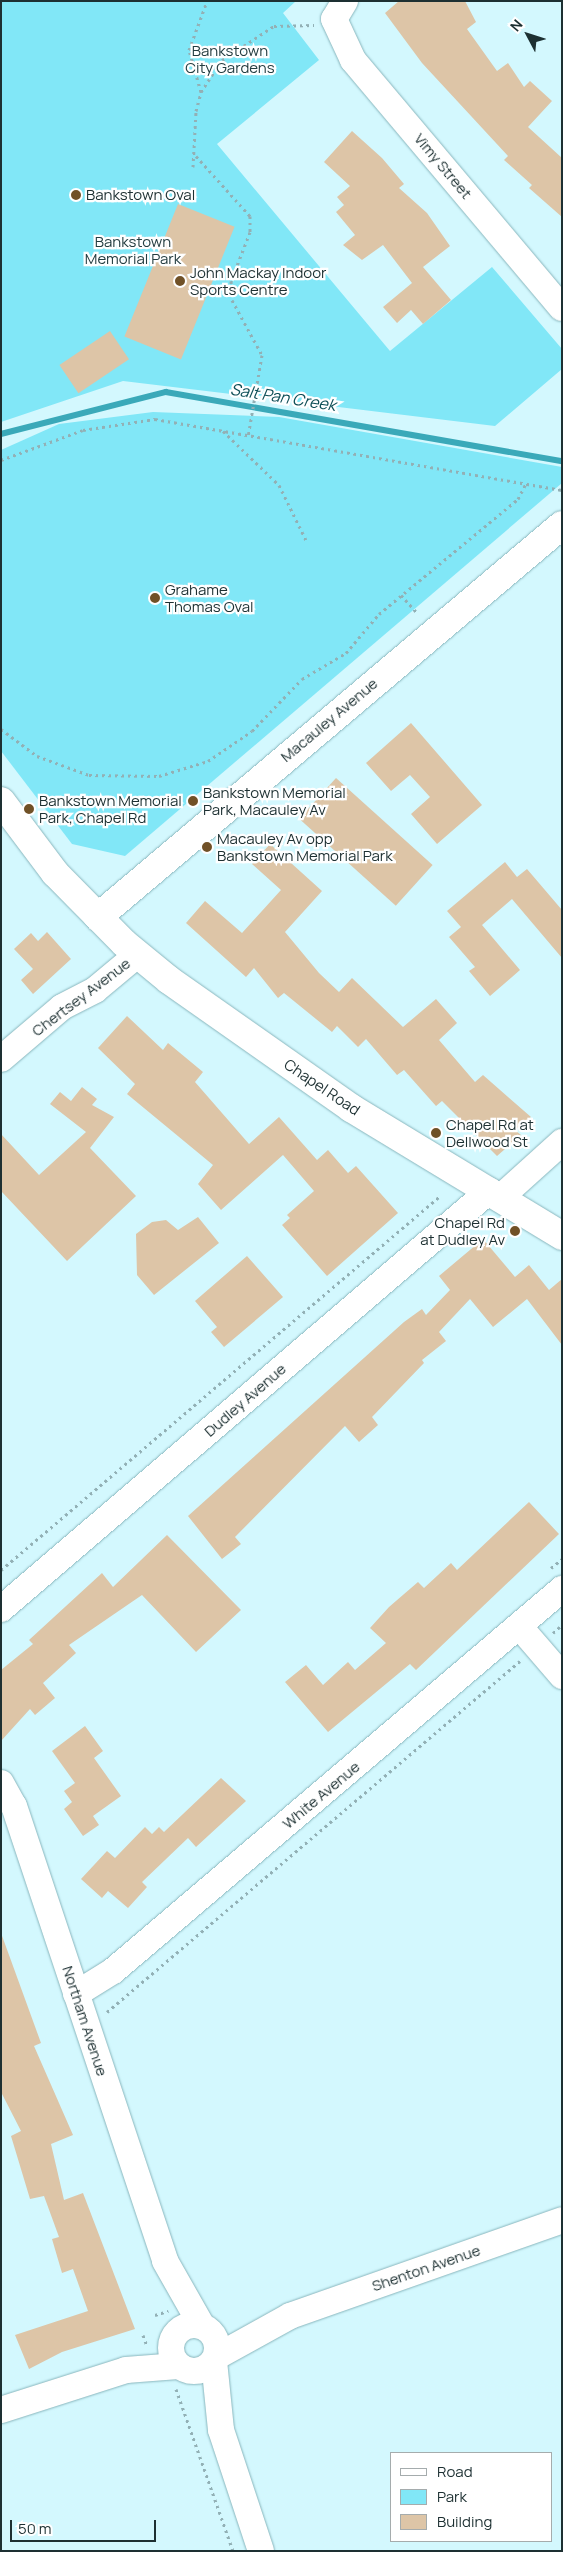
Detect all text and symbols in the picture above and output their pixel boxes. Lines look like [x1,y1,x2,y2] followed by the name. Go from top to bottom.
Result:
[503,10,553,60] north arrow
[506,15,527,35] text: N
[185,41,275,76] park label: Bankstown City Gardens
[411,130,475,202] street label: Vimy Street
[86,186,195,204] place label: Bankstown Oval
[70,189,82,201] marker: Bankstown Oval
[85,232,181,267] park label: Bankstown Memorial Park
[190,263,327,298] place label: John Mackay Indoor Sports Centre
[174,275,186,287] marker: John Mackay Indoor Sports Centre
[229,379,337,415] water label: Salt Pan Creek
[165,580,254,615] place label: Grahame Thomas Oval
[149,592,161,604] marker: Grahame Thomas Oval
[277,674,381,766] street label: Macauley Avenue
[203,783,346,818] place label: Bankstown Memorial Park, Macauley Av
[39,791,182,826] place label: Bankstown Memorial Park, Chapel Rd
[187,795,199,807] marker: Bankstown Memorial Park, Macauley Av
[23,803,35,815] marker: Bankstown Memorial Park, Chapel Rd
[217,829,393,864] place label: Macauley Av opp Bankstown Memorial Park
[201,841,213,853] marker: Macauley Av opp Bankstown Memorial Park
[28,954,134,1040] street label: Chertsey Avenue
[281,1055,363,1119] street label: Chapel Road
[446,1115,534,1150] place label: Chapel Rd at Dellwood St
[430,1127,442,1139] marker: Chapel Rd at Dellwood St
[420,1213,505,1248] place label: Chapel Rd at Dudley Av
[509,1225,521,1237] marker: Chapel Rd at Dudley Av
[201,1360,289,1440] street label: Dudley Avenue
[279,1757,363,1833] street label: White Avenue
[59,1964,111,2078] street label: Northam Avenue
[369,2241,483,2295] street label: Shenton Avenue
[390,2452,553,2542] legend
[437,2461,473,2482] text: Road
[437,2486,467,2507] text: Park
[12,2510,159,2542] scale bar
[437,2511,492,2532] text: Building
[18,2518,52,2539] text: 50 m

